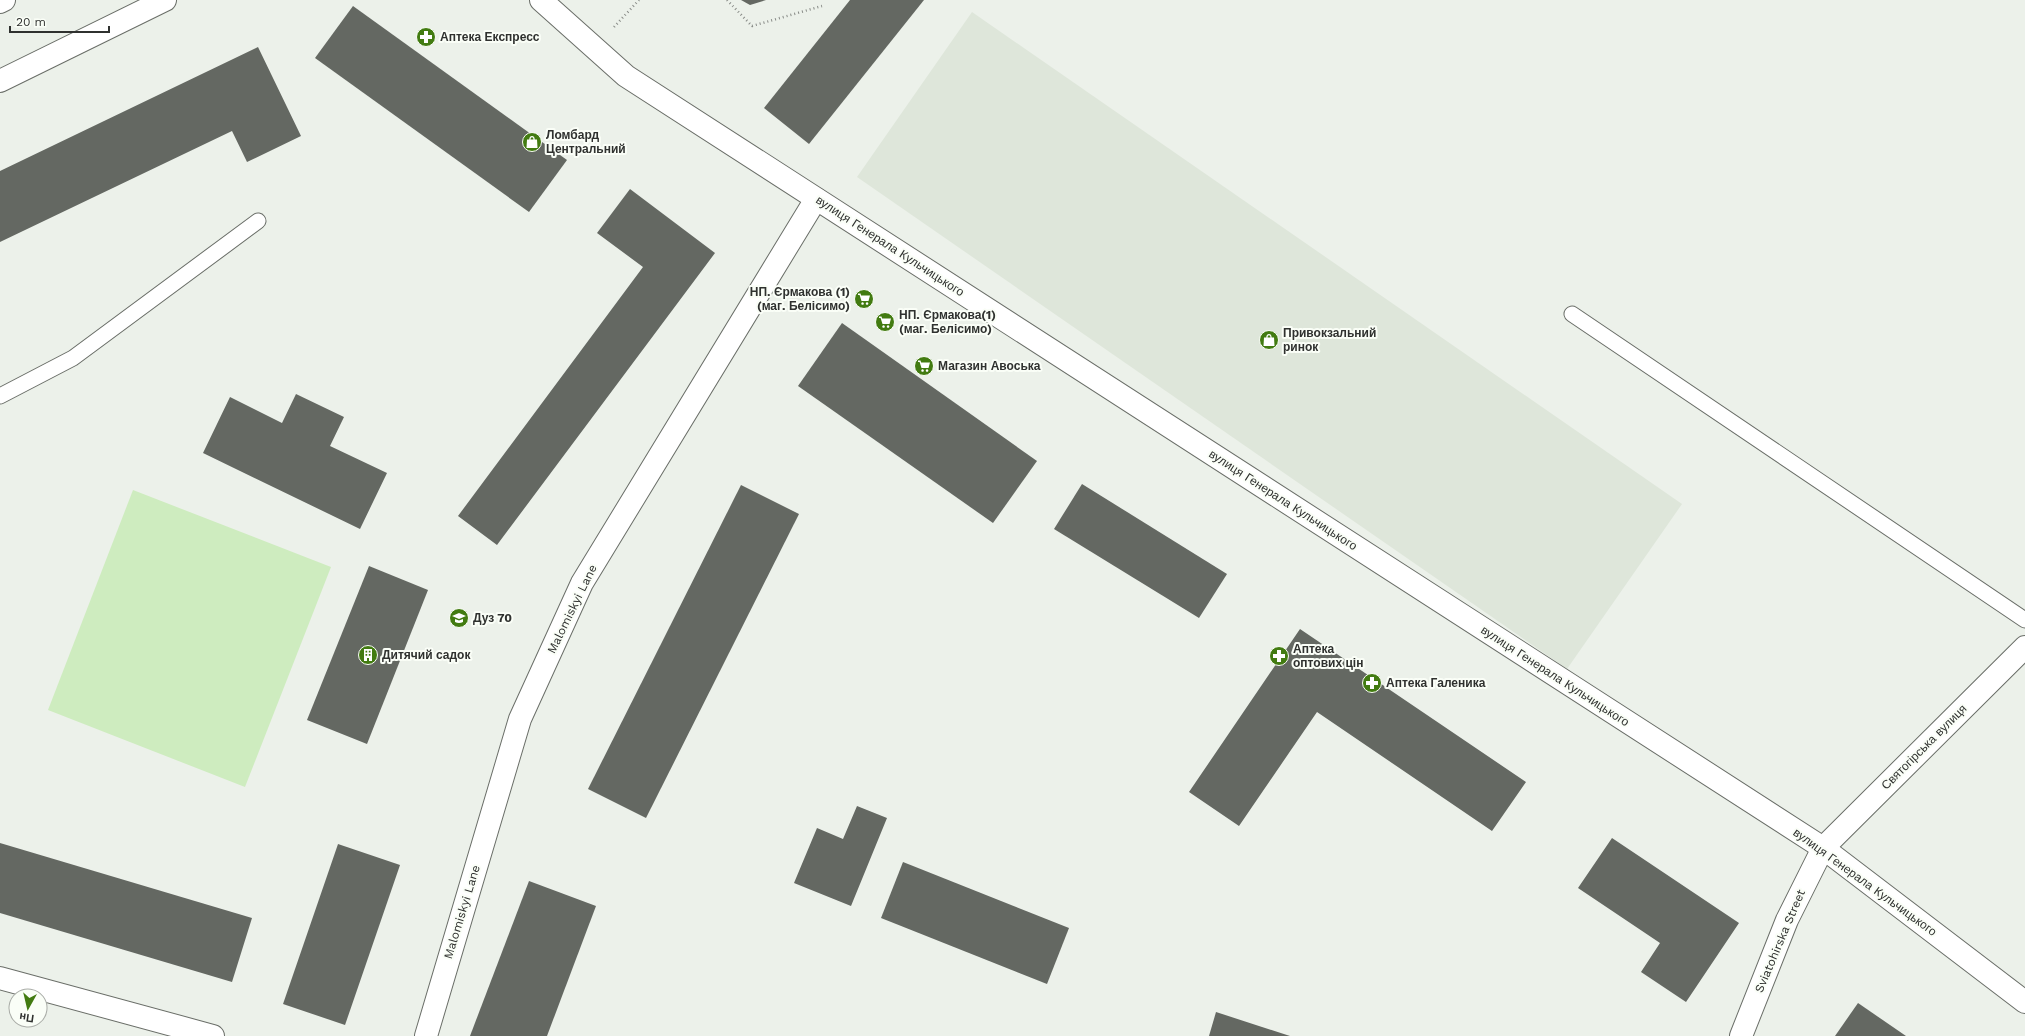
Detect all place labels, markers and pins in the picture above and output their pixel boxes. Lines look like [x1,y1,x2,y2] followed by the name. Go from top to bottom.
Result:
[415,26,437,48] pharmacy icon: Аптека Експресс
[440,30,540,44] place label: Аптека Експресс
[546,128,626,156] place label: Ломбард Центральний
[521,131,543,153] shop icon: Ломбард Центральний
[750,285,850,313] place label: НП. Єрмакова (1) (маг. Белісимо)
[853,288,875,310] supermarket icon: НП. Єрмакова (1) (маг. Белісимо)
[899,308,996,336] place label: НП. Єрмакова(1) (маг. Белісимо)
[874,311,896,333] supermarket icon: НП. Єрмакова(1) (маг. Белісимо)
[1283,326,1376,354] place label: Привокзальний ринок
[1258,329,1280,351] shop icon: Привокзальний ринок
[913,355,935,377] supermarket icon: Магазин Авоська
[938,359,1041,373] place label: Магазин Авоська
[448,607,470,629] school or university icon: Дуз 70
[473,611,512,625] place label: Дуз 70
[1293,642,1363,670] place label: Аптека оптових цін
[357,644,379,666] building icon: Дитячий садок
[1268,645,1290,667] pharmacy icon: Аптека оптових цін
[382,648,471,662] place label: Дитячий садок
[1361,672,1383,694] pharmacy icon: Аптека Галеника
[1386,676,1486,690] place label: Аптека Галеника

